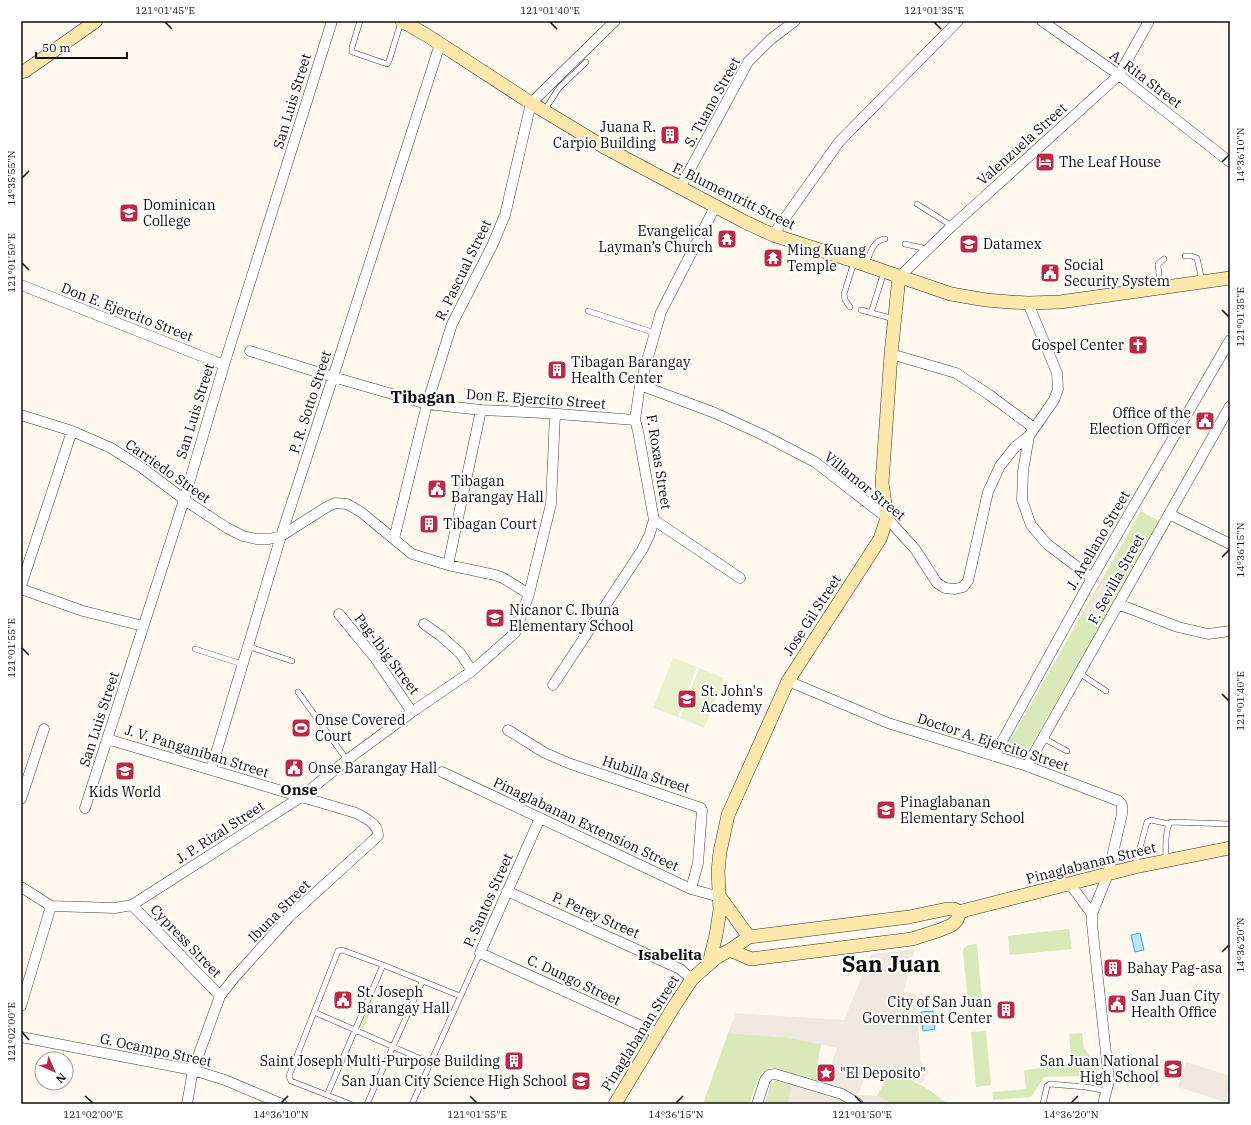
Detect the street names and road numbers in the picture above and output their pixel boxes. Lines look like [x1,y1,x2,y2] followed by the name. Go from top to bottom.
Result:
[1106,46,1186,112] street label: A. Rita Street
[269,51,315,151] street label: San Luis Street
[680,54,744,150] street label: S. Tuano Street
[973,99,1071,189] street label: Valenzuela Street
[670,158,798,234] street label: F. Blumentritt Street
[431,217,495,323] street label: R. Pascual Street
[58,279,196,345] street label: Don E. Ejercito Street
[285,348,335,456] street label: P. R. Sotto Street
[172,361,218,461] street label: San Luis Street
[466,385,606,413] street label: Don E. Ejercito Street
[643,413,675,511] street label: F. Roxas Street
[122,435,214,507] street label: Carriedo Street
[821,448,909,524] street label: Villamor Street
[1062,487,1134,593] street label: J. Arellano Street
[1084,531,1148,627] street label: F. Sevilla Street
[779,571,845,659] street label: Jose Gil Street
[351,610,423,698] street label: Pag-Ibig Street
[75,669,123,769] street label: San Luis Street
[915,709,1071,775] street label: Doctor A. Ejercito Street
[123,721,271,781] street label: J. V. Panganiban Street
[600,751,692,797] street label: Hubilla Street
[490,773,682,875] street label: Pinaglabanan Extension Street
[172,797,268,867] street label: J. P. Rizal Street
[1024,838,1158,888] street label: Pinaglabanan Street
[459,850,517,950] street label: P. Santos Street
[244,876,314,946] street label: Ibuna Street
[550,888,642,942] street label: P. Perey Street
[147,901,226,981] street label: Cypress Street
[524,950,624,1010] street label: C. Dungo Street
[597,972,683,1094] street label: Pinaglabanan Street
[98,1029,214,1071] street label: G. Ocampo Street

